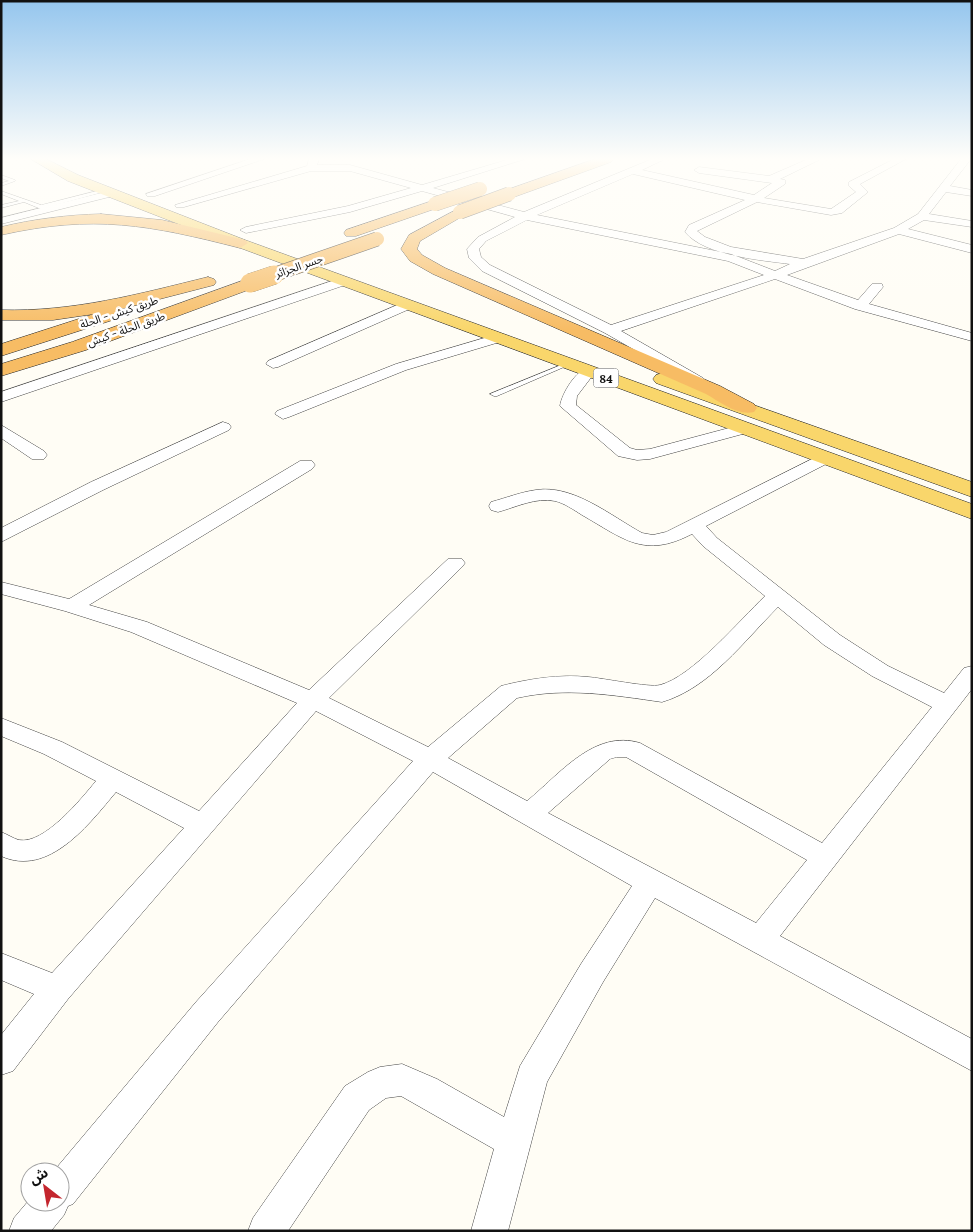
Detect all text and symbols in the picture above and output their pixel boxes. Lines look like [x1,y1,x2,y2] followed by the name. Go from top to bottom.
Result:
[272,251,325,281] street label: جسر الجزائر
[78,293,160,331] street label: طريق كيش - الحلة
[85,308,167,350] street label: طريق الحلة - كيش
[594,368,618,388] road number: 84
[20,1162,70,1212] north arrow
[25,1163,51,1189] text: ش

